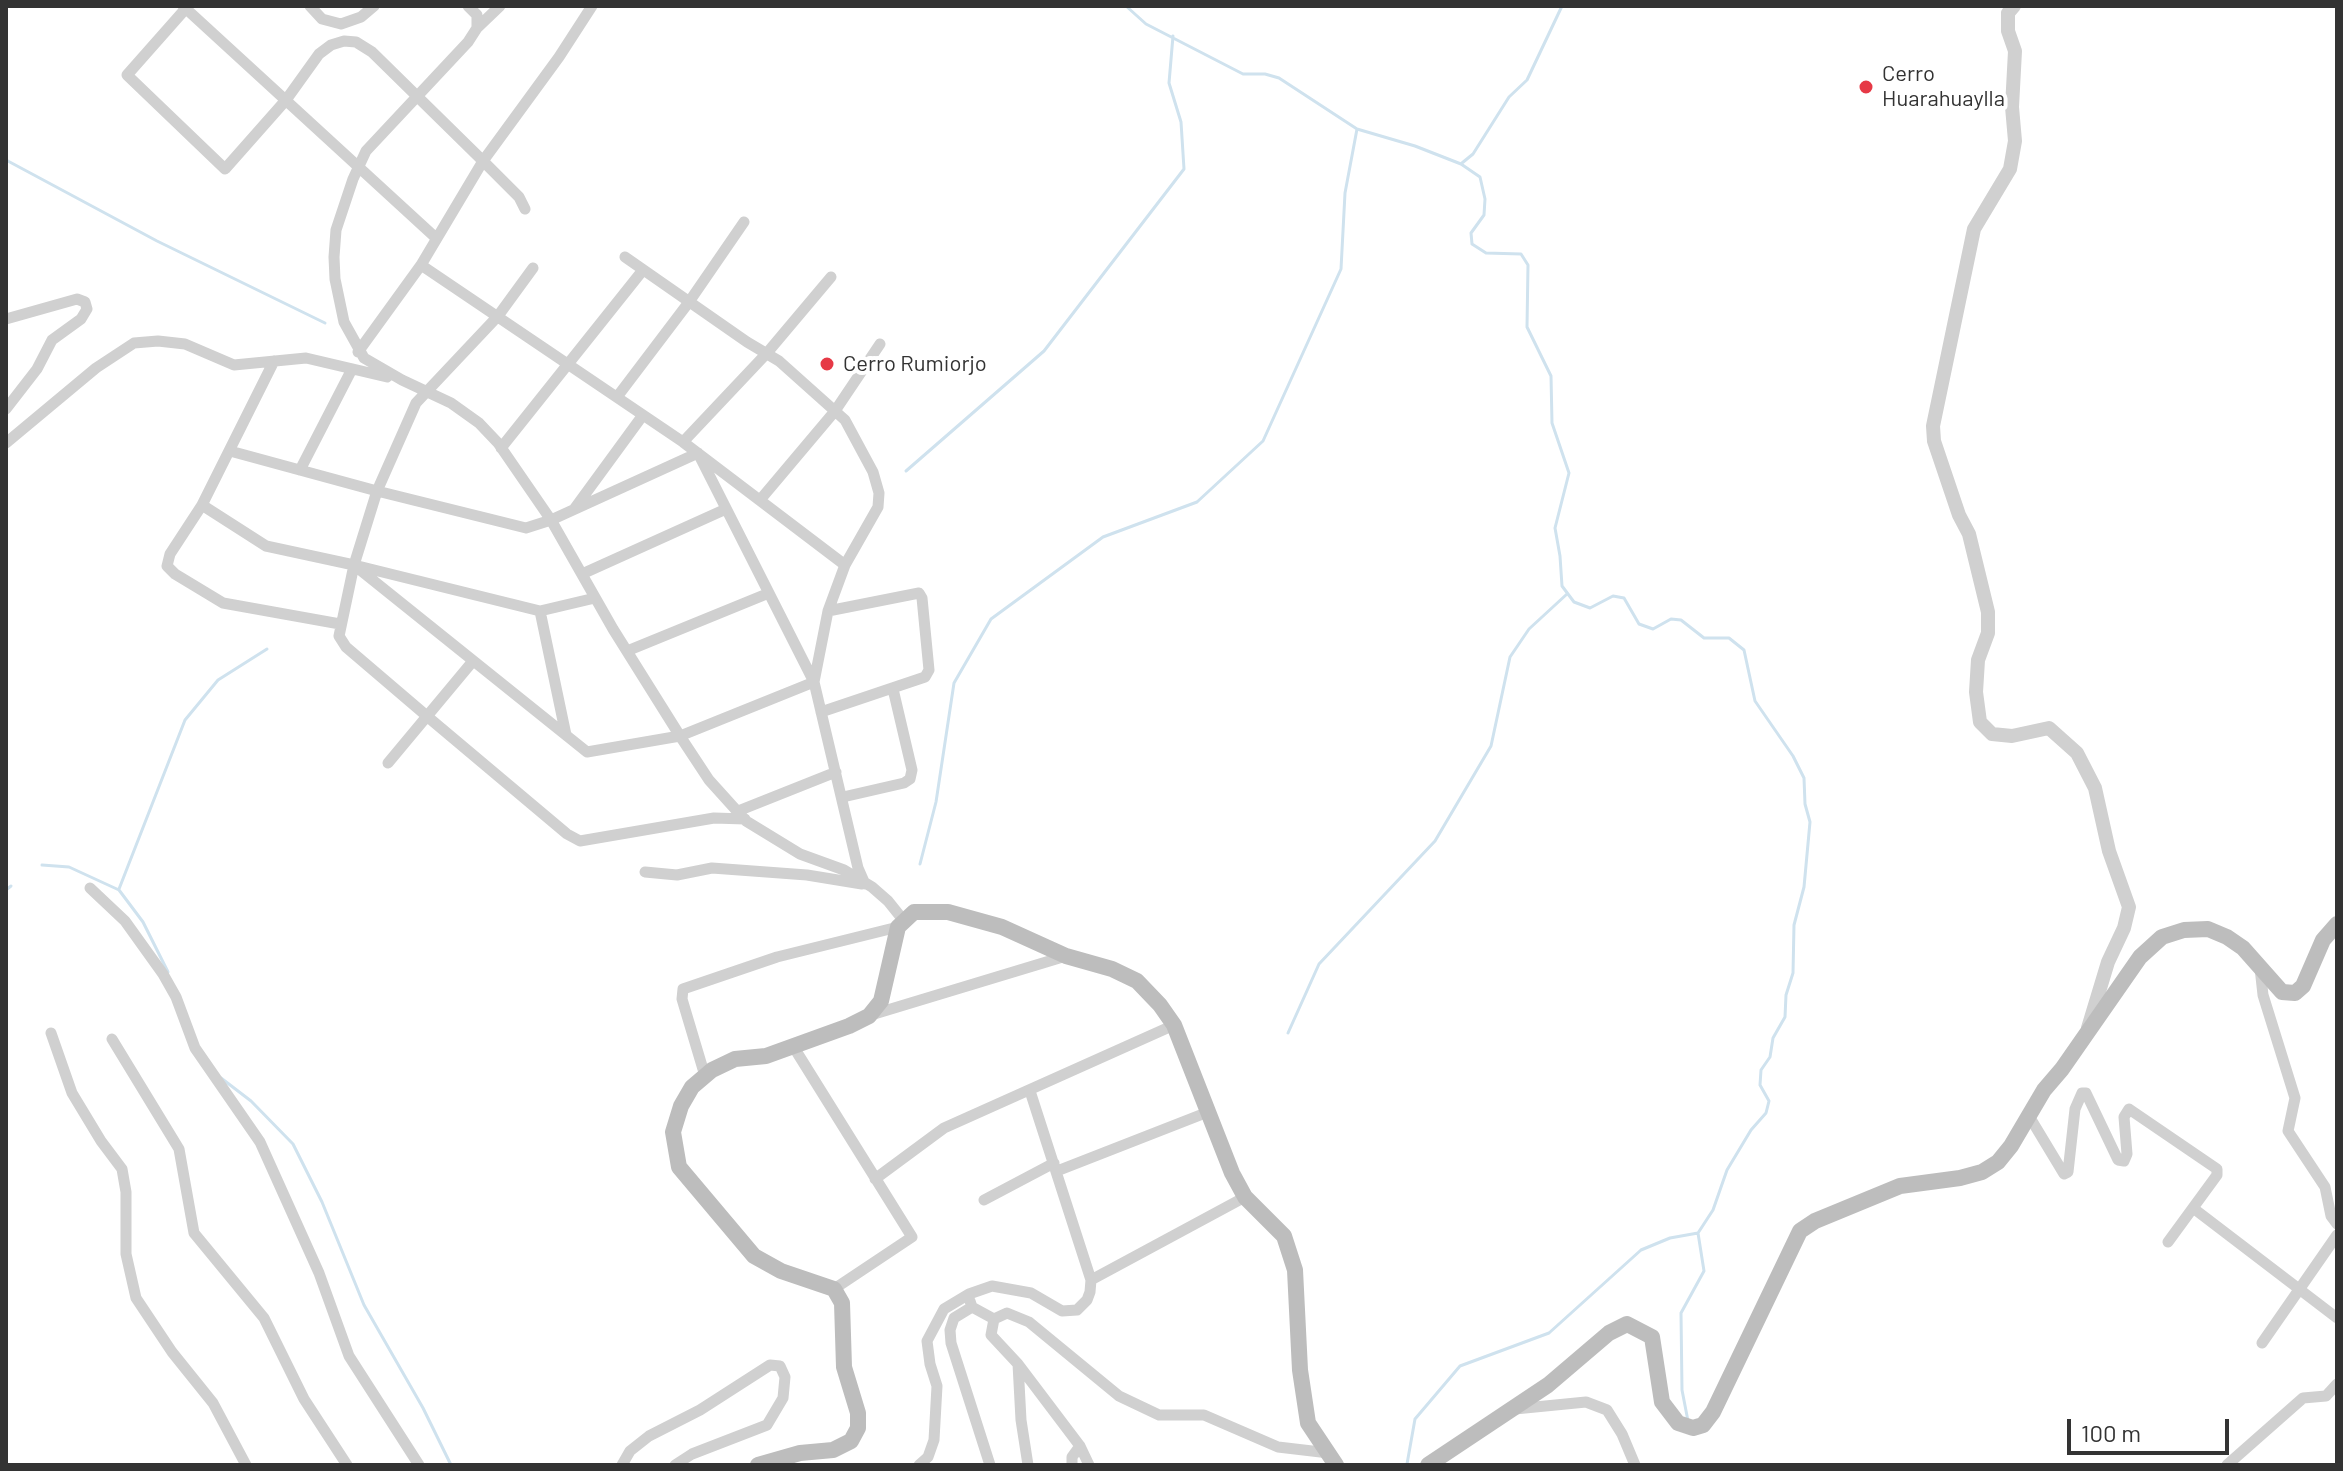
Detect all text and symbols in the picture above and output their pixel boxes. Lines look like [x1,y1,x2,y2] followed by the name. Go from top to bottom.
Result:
[1882,61,2005,112] place label: Cerro Huarahuaylla
[1857,78,1875,96] marker: Cerro Huarahuaylla
[843,351,987,377] place label: Cerro Rumiorjo
[818,355,836,373] marker: Cerro Rumiorjo
[2071,1403,2233,1453] scale bar
[2081,1418,2141,1447] text: 100 m

